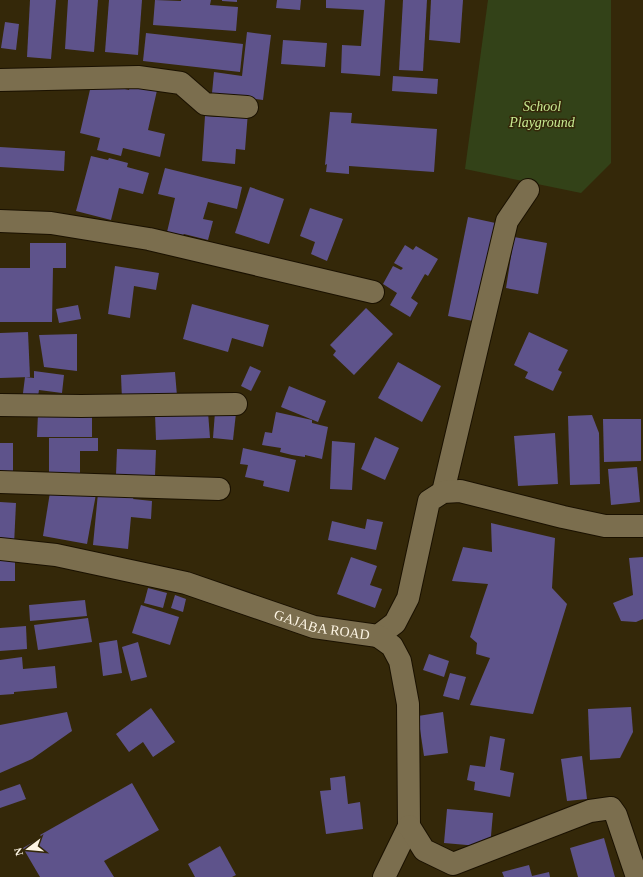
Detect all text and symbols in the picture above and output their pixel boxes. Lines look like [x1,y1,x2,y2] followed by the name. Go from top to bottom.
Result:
[508,99,576,130] park label: School Playground
[272,606,371,642] street label: GAJABA ROAD
[8,829,48,869] north arrow
[12,846,25,857] text: N

